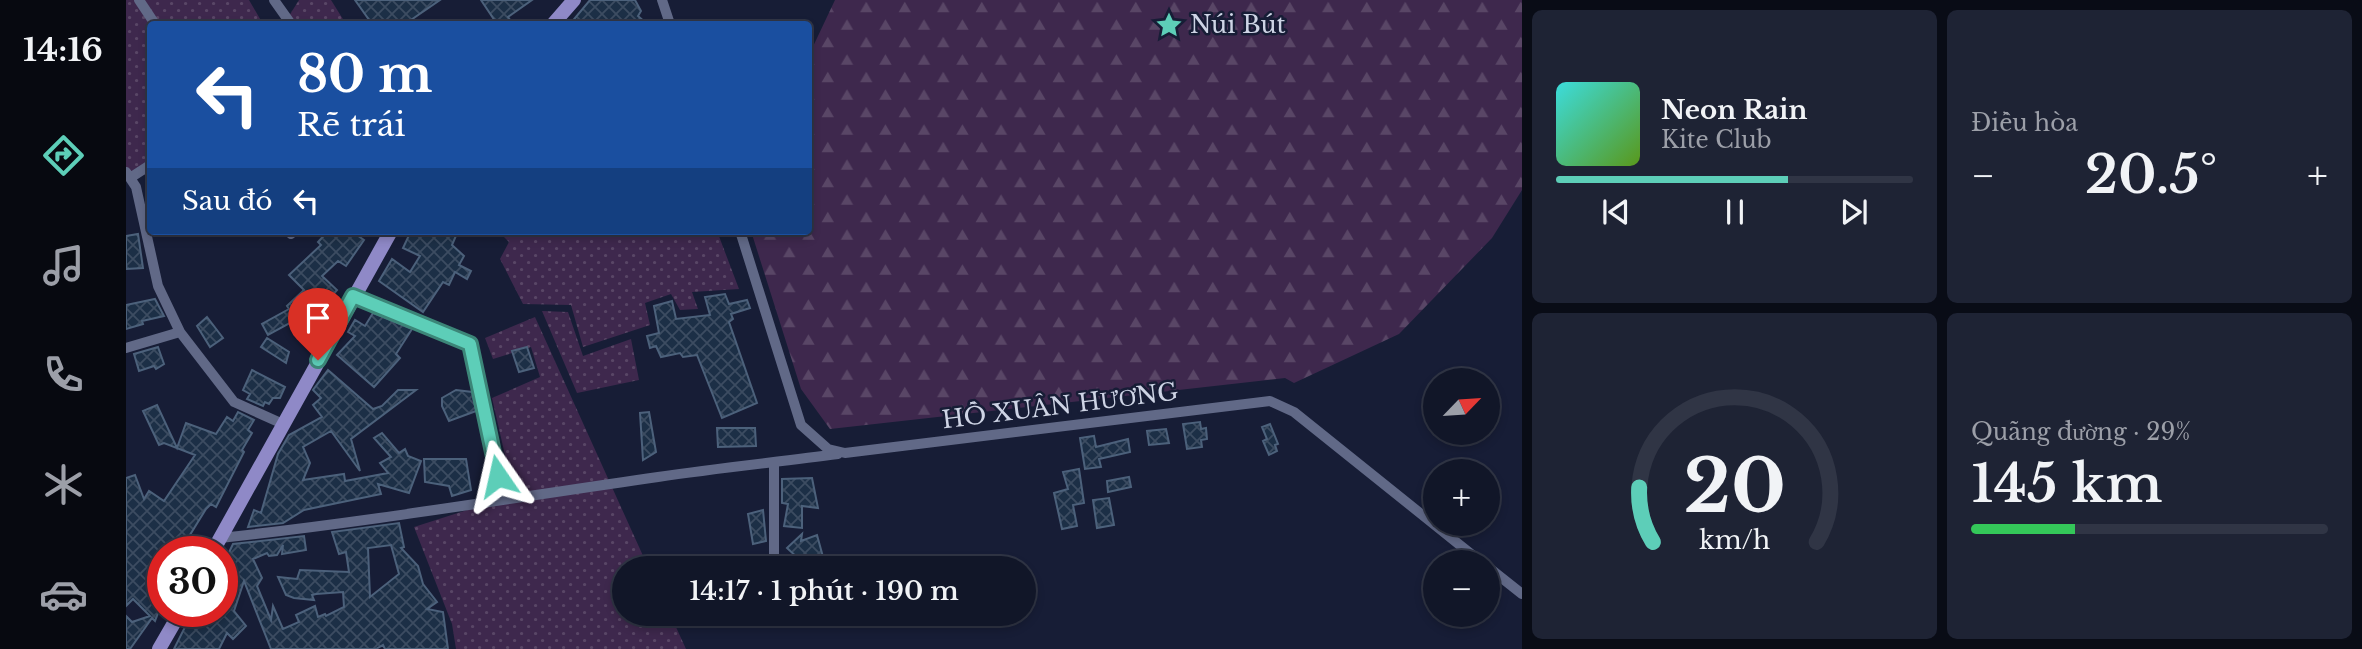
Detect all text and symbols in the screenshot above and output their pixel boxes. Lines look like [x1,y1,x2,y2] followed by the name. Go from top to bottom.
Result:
[1154,10,1184,40] place icon: Núi Bút
[1190,10,1286,39] place label: Núi Bút
[23,30,103,70] text: 14:16
[297,44,432,105] text: 80 m
[182,49,273,140] icon: left
[1661,94,1807,126] text: Neon Rain
[297,105,406,145] text: Rẽ trái
[1971,109,2078,137] text: Điều hòa
[1661,126,1772,154] text: Kite Club
[39,131,88,180] icon: directions
[2085,143,2217,207] text: 20.5°
[1971,152,1995,199] text: −
[2307,152,2328,199] text: +
[287,182,325,220] icon: left
[182,185,273,217] text: Sau đó
[1597,193,1635,231] icon: previous
[1716,193,1754,231] icon: pause
[1835,193,1873,231] icon: next
[39,241,88,290] icon: music
[288,288,348,360] pin
[299,299,337,337] icon: arrive
[39,350,88,399] icon: phone
[1423,368,1500,444] north arrow
[1423,368,1500,627] map controls
[940,376,1180,434] street label: HỒ XUÂN HƯƠNG
[1971,418,2191,446] text: Quãng đường · 29%
[461,439,535,513] position arrow
[1683,441,1786,532] text: 20
[1971,452,2162,516] text: 145 km
[1423,459,1500,536] button: +
[39,460,88,509] icon: climate
[1699,525,1770,556] text: km/h
[147,536,238,627] speed limit sign: 30
[1423,550,1500,627] button: −
[39,570,88,619] icon: car
[689,575,959,607] text: 14:17 · 1 phút · 190 m

